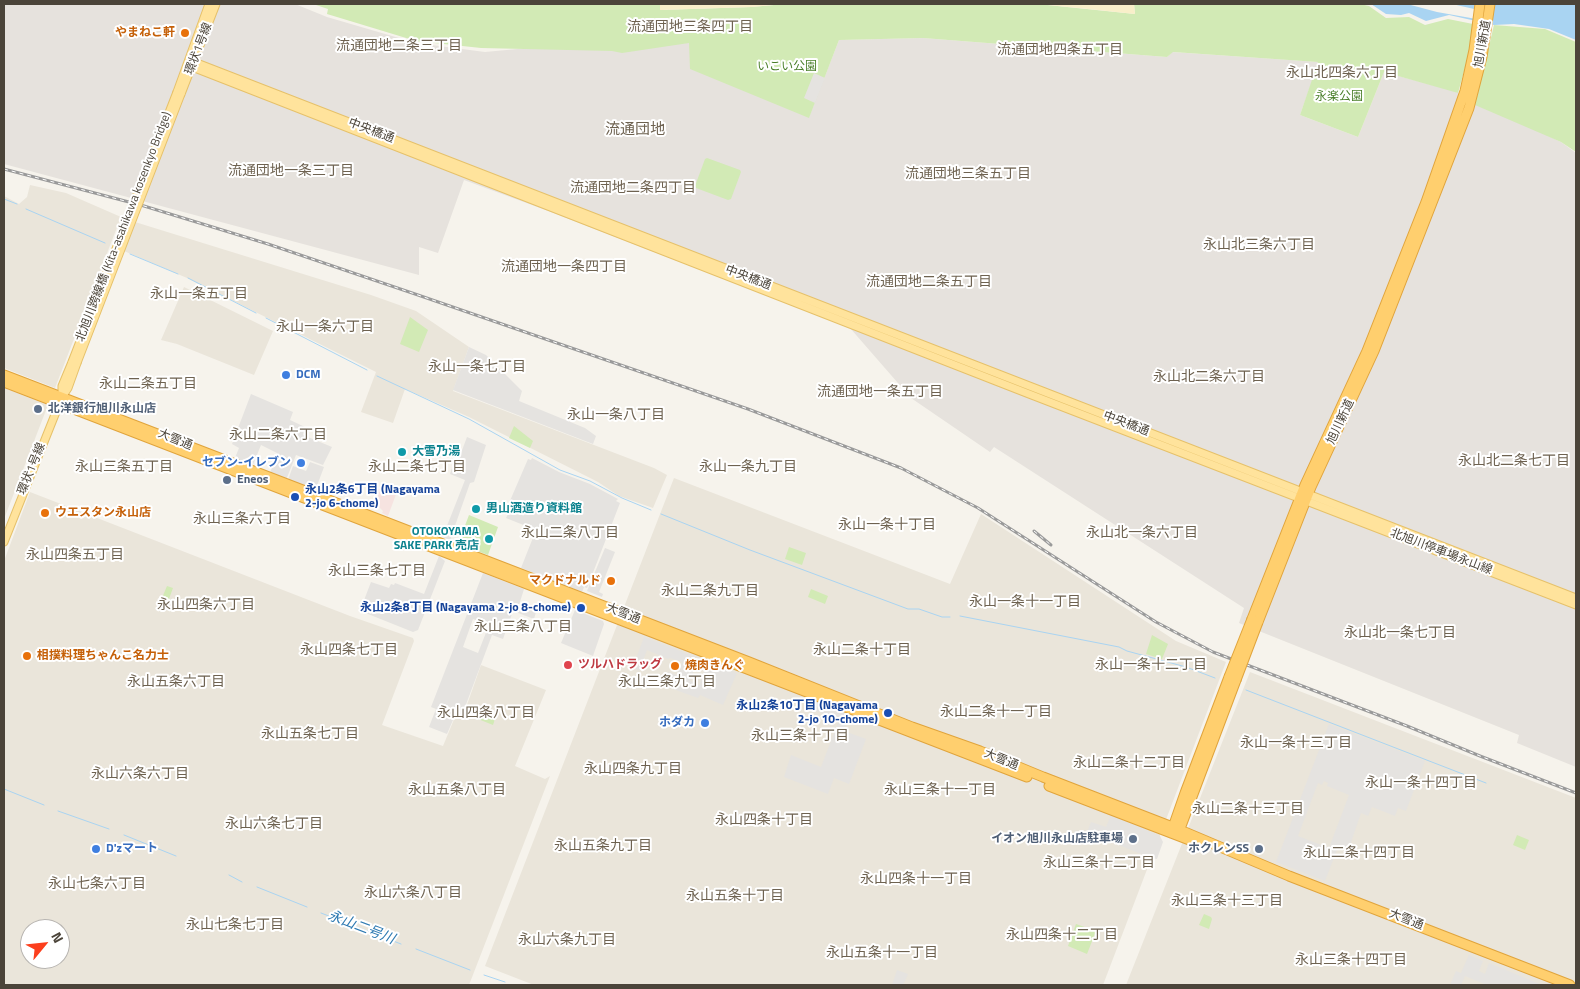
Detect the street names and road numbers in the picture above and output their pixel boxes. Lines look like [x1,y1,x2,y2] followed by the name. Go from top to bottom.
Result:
[1472,19,1494,69] street label: 旭川新道
[182,21,216,77] street label: 環状1号線
[73,110,175,344] street label: 北旭川跨線橋 (Kita-asahikawa kosenkyo Bridge)
[346,116,396,146] street label: 中央橋通
[723,263,773,293] street label: 中央橋通
[1324,397,1358,447] street label: 旭川新道
[1101,409,1151,439] street label: 中央橋通
[156,427,194,453] street label: 大雪通
[15,441,49,497] street label: 環状1号線
[1388,526,1494,578] street label: 北旭川停車場永山線
[604,601,642,627] street label: 大雪通
[982,747,1020,773] street label: 大雪通
[1387,907,1425,933] street label: 大雪通

